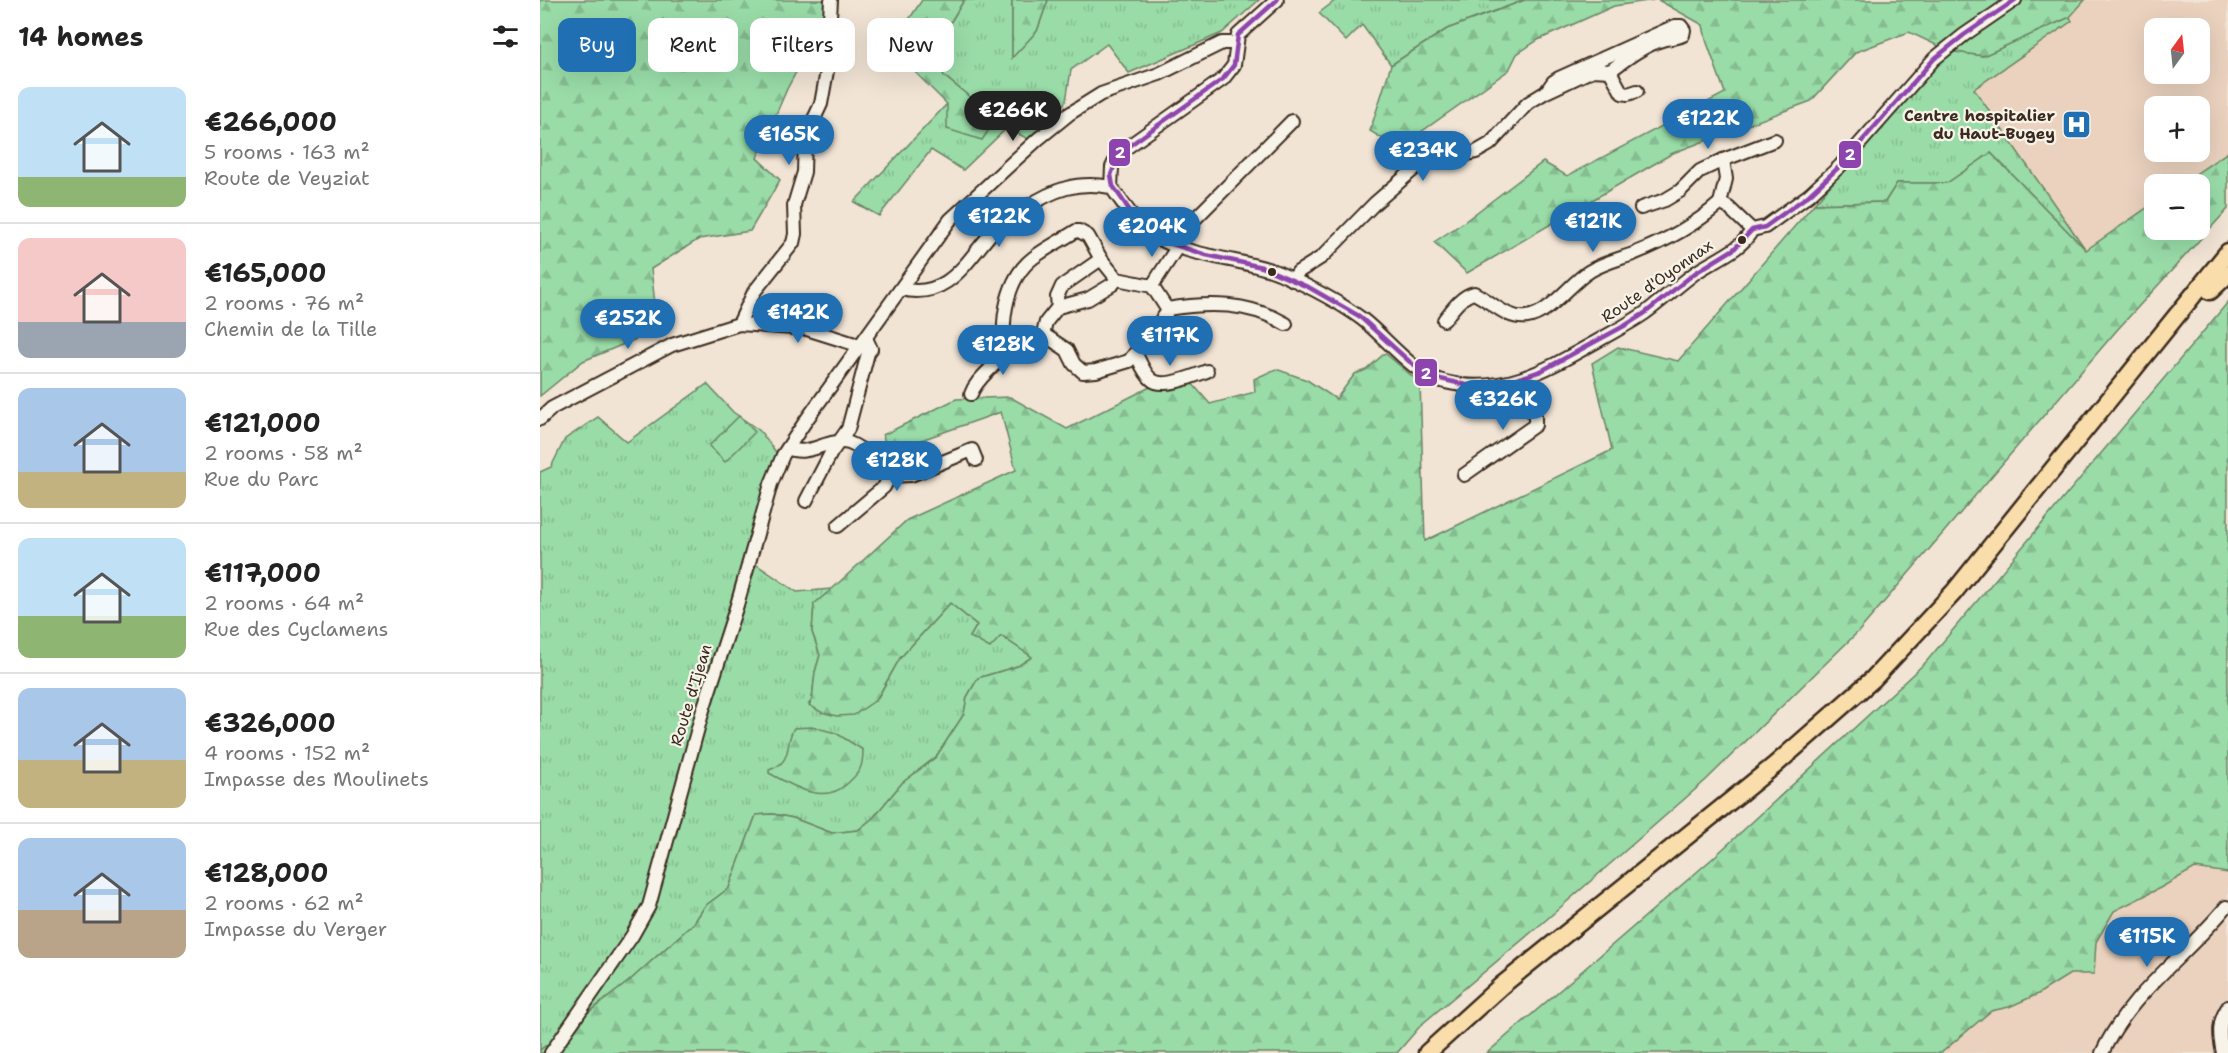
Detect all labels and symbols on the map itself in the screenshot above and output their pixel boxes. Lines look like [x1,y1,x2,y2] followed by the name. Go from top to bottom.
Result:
[2144,18,2210,84] north arrow
[971,91,1055,142] pin: €266K
[1666,99,1750,150] pin: €122K
[1904,105,2055,144] place label: Centre hospitalier du Haut-Bugey
[2060,108,2092,140] hospital icon: Centre hospitalier du Haut-Bugey
[747,115,831,166] pin: €165K
[1381,131,1465,182] pin: €234K
[1108,138,1131,167] line badge: 2
[1838,140,1862,169] line badge: 2
[1114,142,1126,163] text: 2
[1844,144,1856,165] text: 2
[957,197,1041,248] pin: €122K
[1551,202,1635,253] pin: €121K
[1110,207,1194,258] pin: €204K
[1736,234,1748,246] unlabelled marker
[1597,235,1717,327] street label: Route d'Oyonnax
[1266,266,1278,278] unlabelled marker
[756,293,840,344] pin: €142K
[586,299,670,350] pin: €252K
[1128,316,1212,367] pin: €117K
[961,325,1045,376] pin: €128K
[1414,358,1438,387] line badge: 2
[1420,363,1432,384] text: 2
[1461,380,1545,431] pin: €326K
[855,441,939,492] pin: €128K
[666,641,717,749] street label: Route d'Ijean
[2105,917,2189,968] pin: €115K

